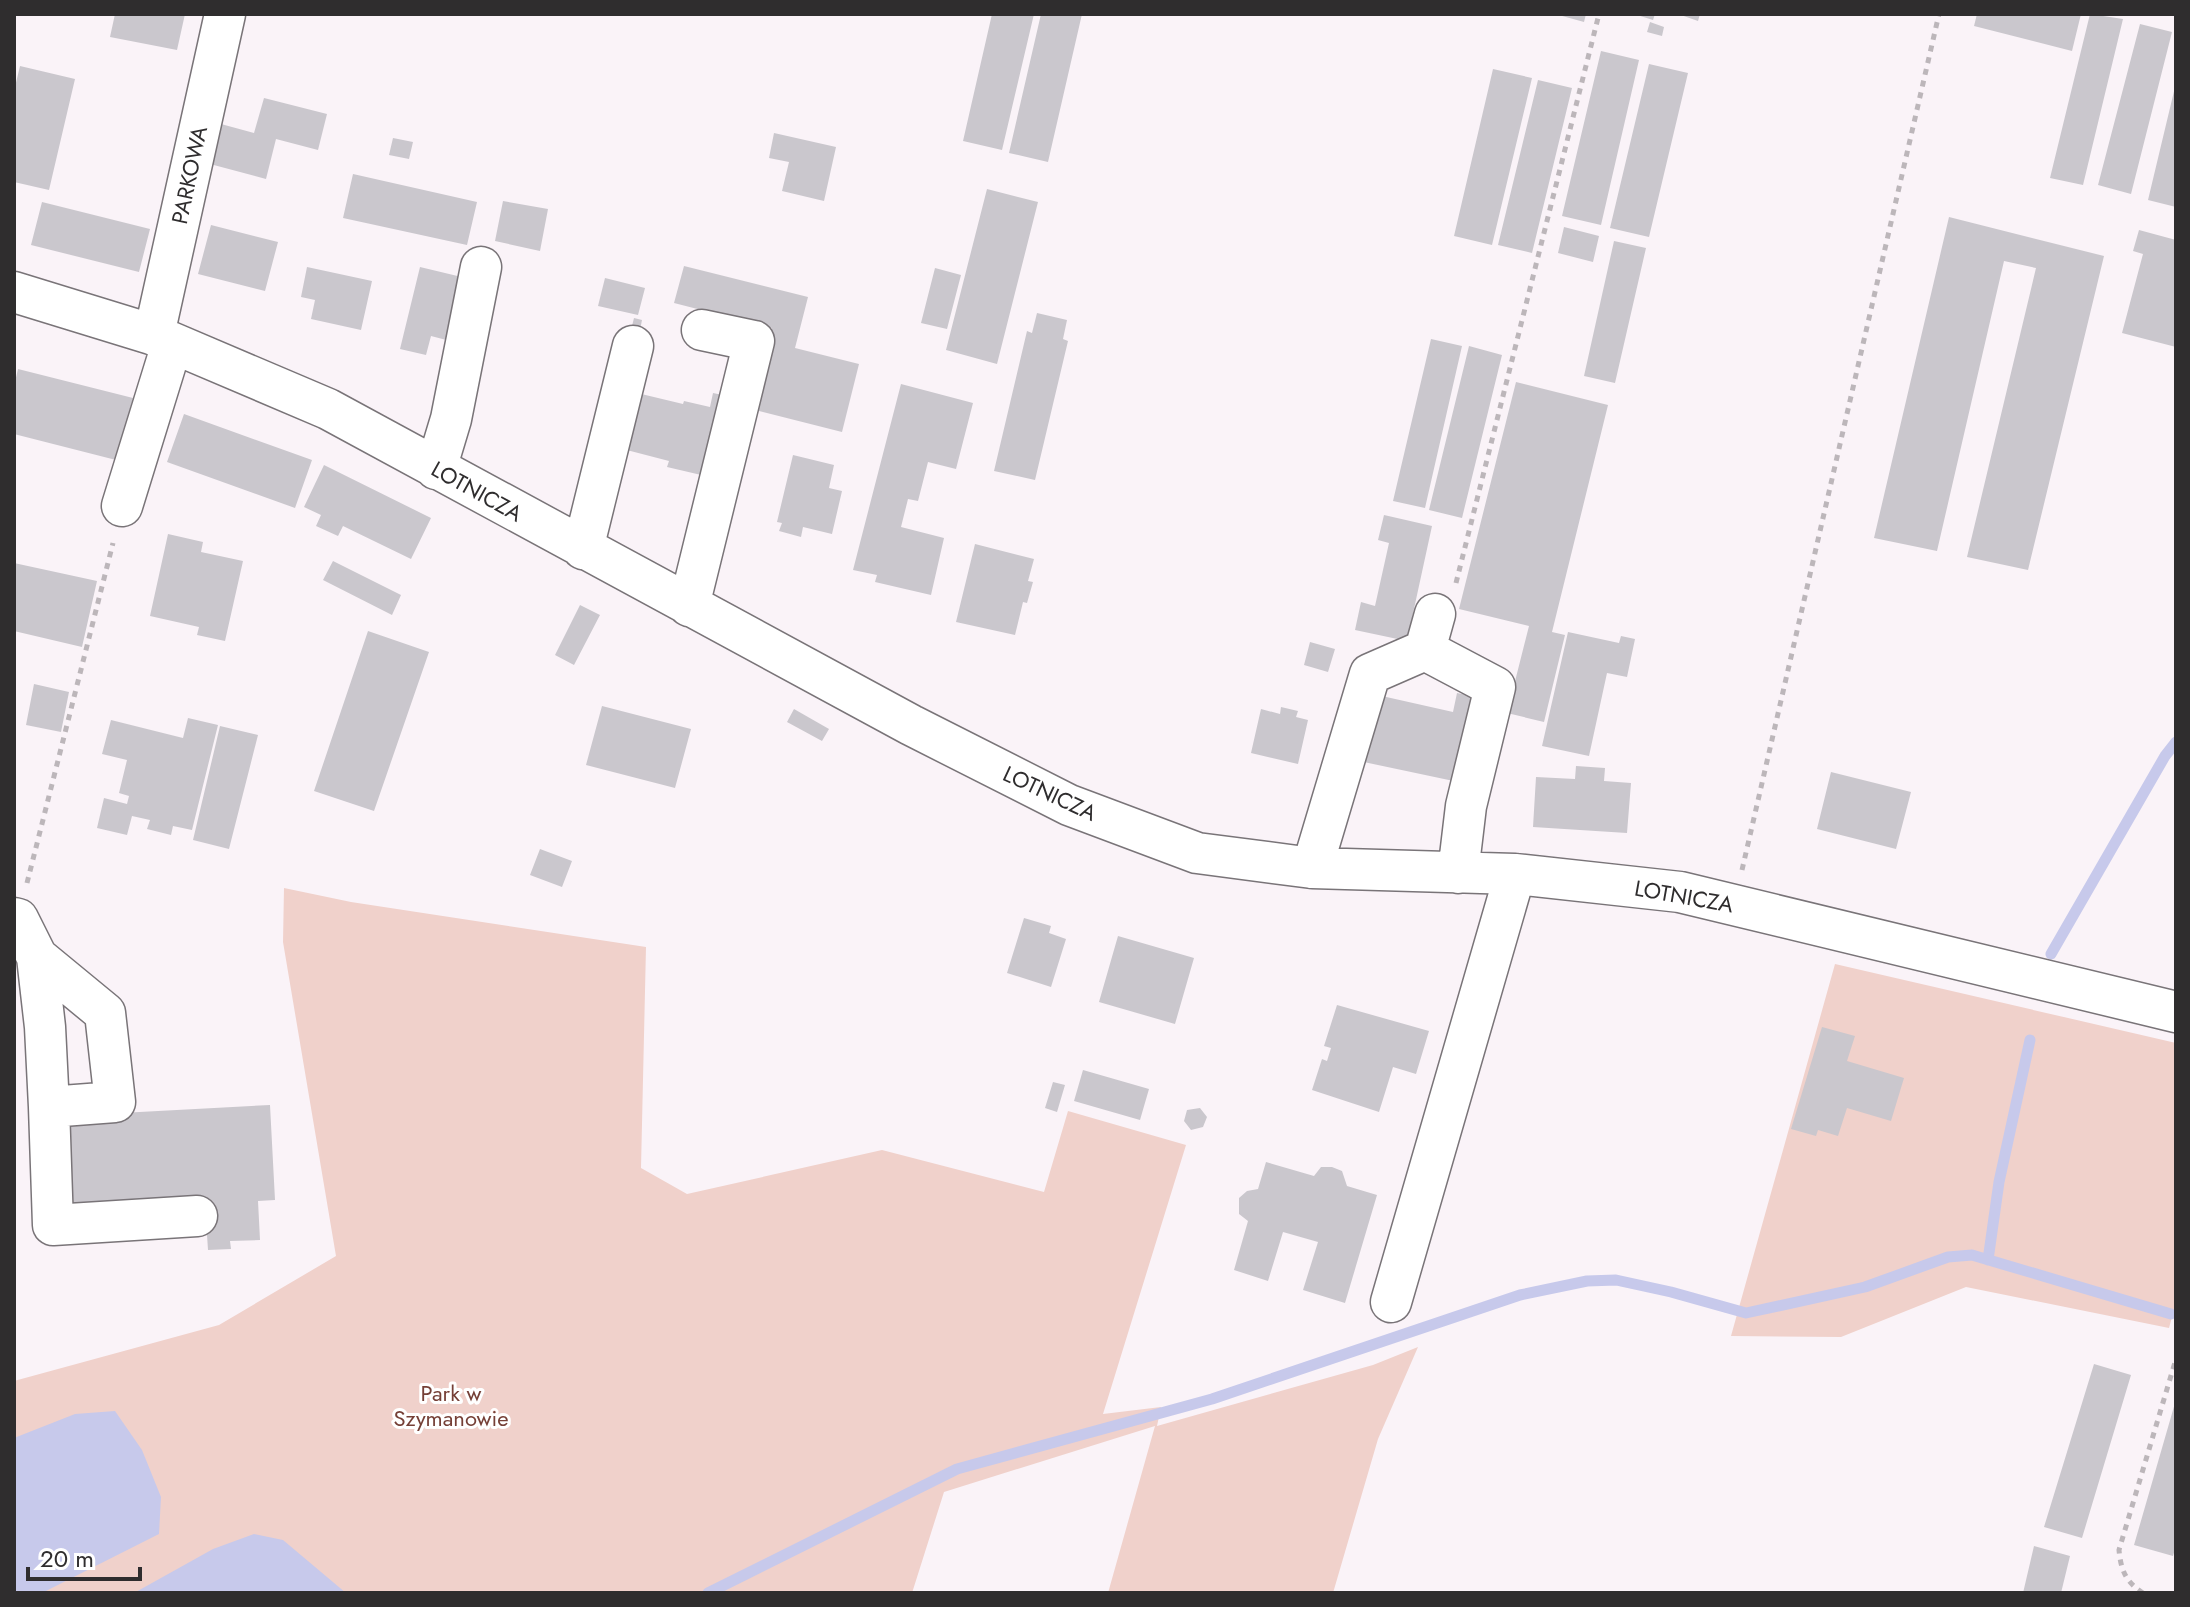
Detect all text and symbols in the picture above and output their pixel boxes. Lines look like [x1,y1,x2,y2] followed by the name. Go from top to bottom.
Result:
[163,123,215,227] street label: PARKOWA
[426,453,529,529] street label: LOTNICZA
[998,757,1102,829] street label: LOTNICZA
[1632,872,1736,921] street label: LOTNICZA
[393,1377,509,1434] park label: Park w Szymanowie
[28,1531,140,1581] scale bar
[40,1541,94,1576] text: 20 m

